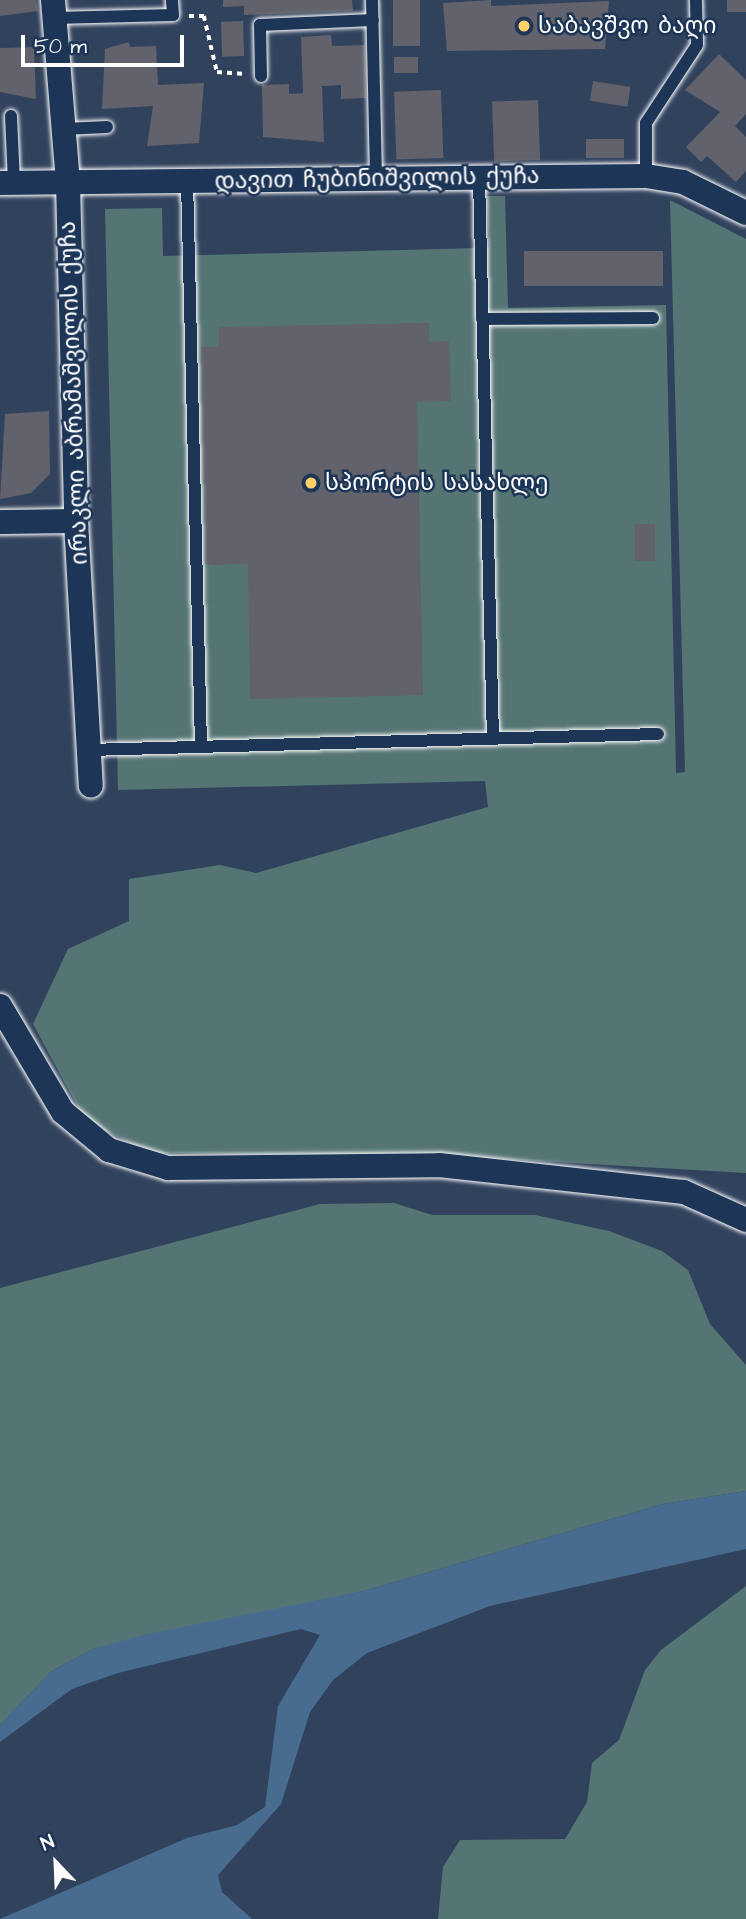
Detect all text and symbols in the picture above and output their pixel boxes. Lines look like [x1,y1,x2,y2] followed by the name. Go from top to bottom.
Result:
[538,12,716,40] place label: საბავშვო ბაღი
[516,18,532,34] marker: საბავშვო ბაღი
[24,21,187,65] scale bar
[34,32,87,61] text: 50 m
[214,162,540,196] street label: დავით ჩუბინიშვილის ქუჩა
[54,221,94,565] street label: ირაკლი აბრამაშვილის ქუჩა
[325,469,548,497] place label: სპორტის სასახლე
[303,475,319,491] marker: სპორტის სასახლე
[21,1828,91,1898] north arrow
[37,1828,58,1858] text: N

